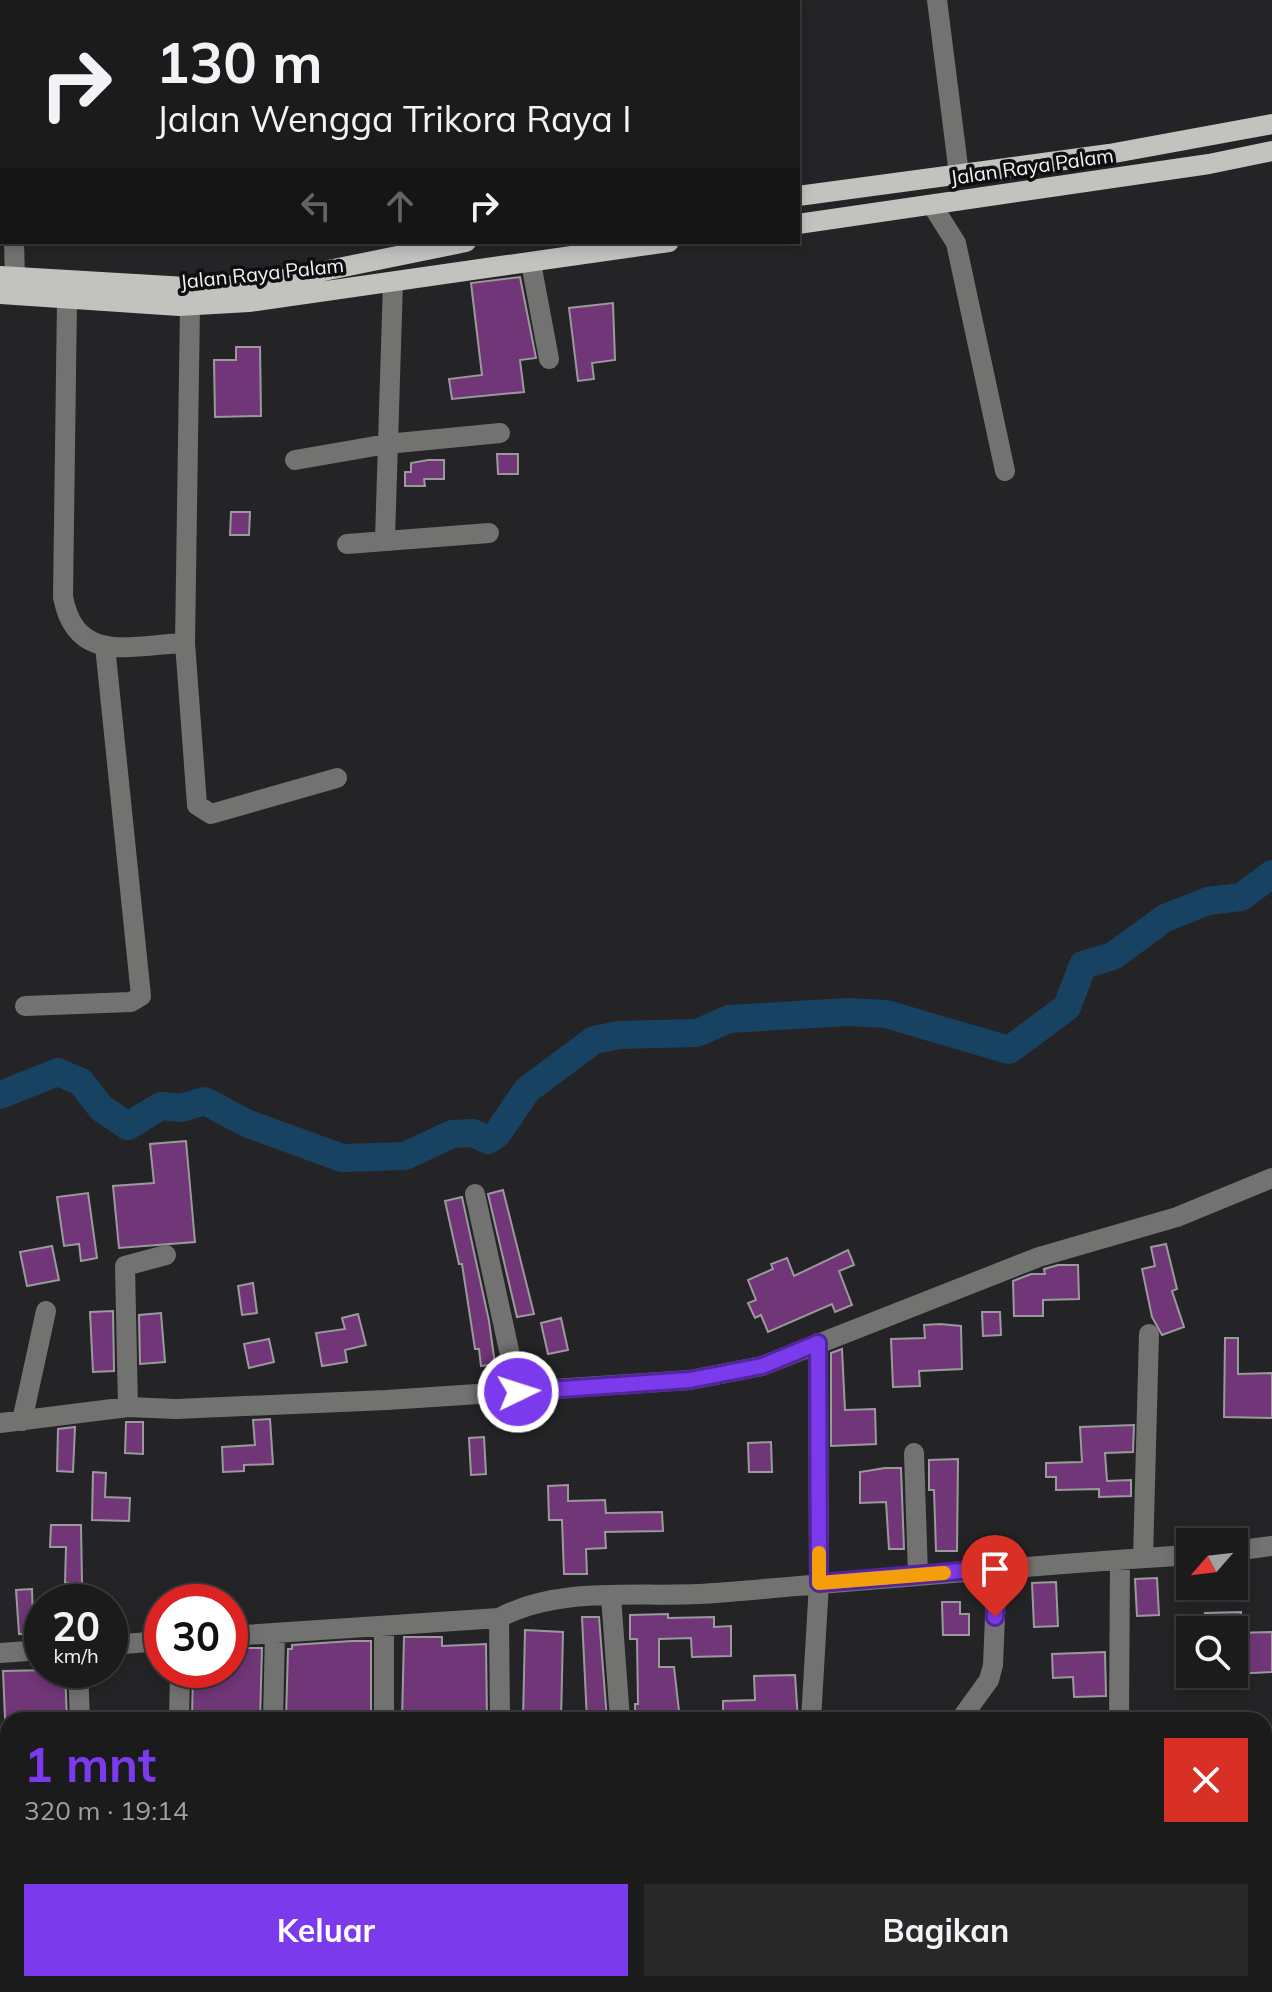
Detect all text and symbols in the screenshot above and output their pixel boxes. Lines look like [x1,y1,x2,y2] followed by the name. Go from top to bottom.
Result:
[156,27,323,97] text: 130 m
[24,32,128,136] icon: right
[156,96,632,141] text: Jalan Wengga Trikora Raya I
[949,142,1115,190] street label: Jalan Raya Palam
[294,184,338,228] icon: left
[378,184,422,228] icon: ahead
[462,184,506,228] icon: right
[179,252,345,294] street label: Jalan Raya Palam
[476,1350,560,1434] position arrow
[1176,1528,1248,1600] north arrow
[1176,1528,1248,1688] map controls
[961,1535,1029,1617] pin
[973,1547,1017,1591] icon: arrive
[144,1584,248,1688] speed limit sign: 30
[52,1601,100,1651] text: 20
[1176,1616,1248,1688] button: search
[53,1643,99,1668] text: km/h
[24,1734,156,1794] text: 1 mnt
[1164,1738,1248,1822] button: close
[24,1794,188,1827] text: 320 m · 19:14
[24,1884,628,1976] button: Keluar
[644,1884,1248,1976] button: Bagikan

